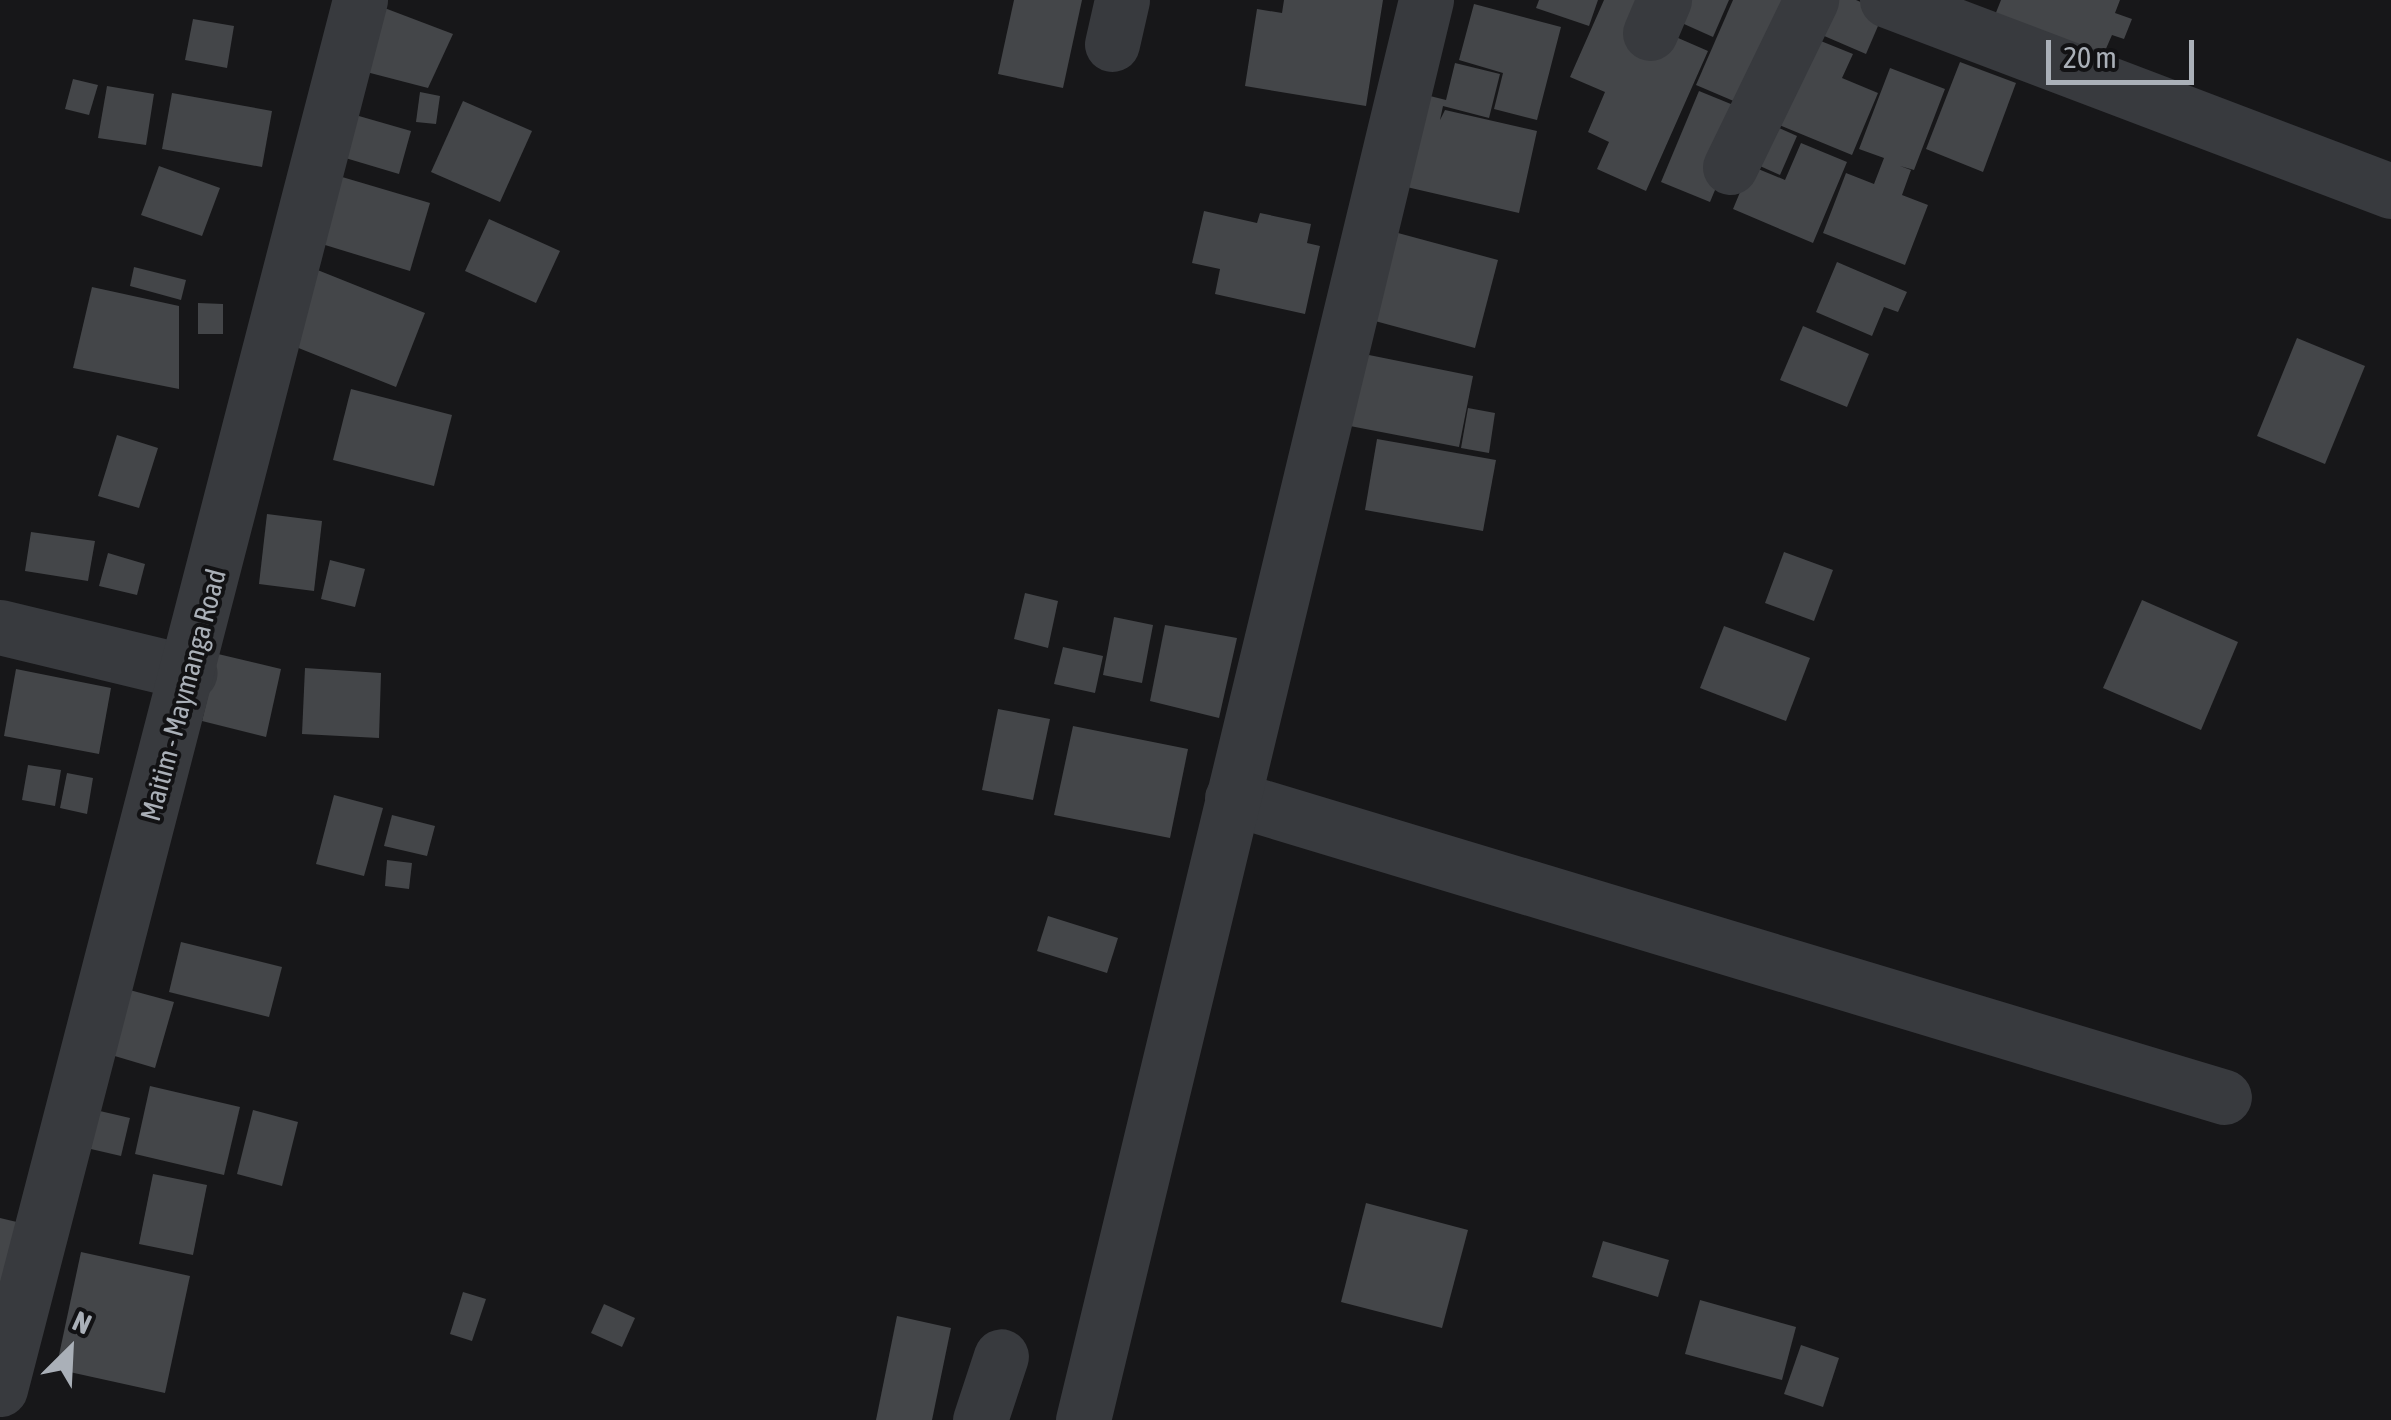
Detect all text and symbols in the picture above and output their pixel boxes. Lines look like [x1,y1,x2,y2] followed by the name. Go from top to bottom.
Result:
[2051,20,2198,82] scale bar
[2063,40,2117,74] text: 20 m
[133,565,233,825] street label: Maitim - Maymanga Road
[20,1300,120,1400] north arrow
[68,1305,96,1341] text: N

